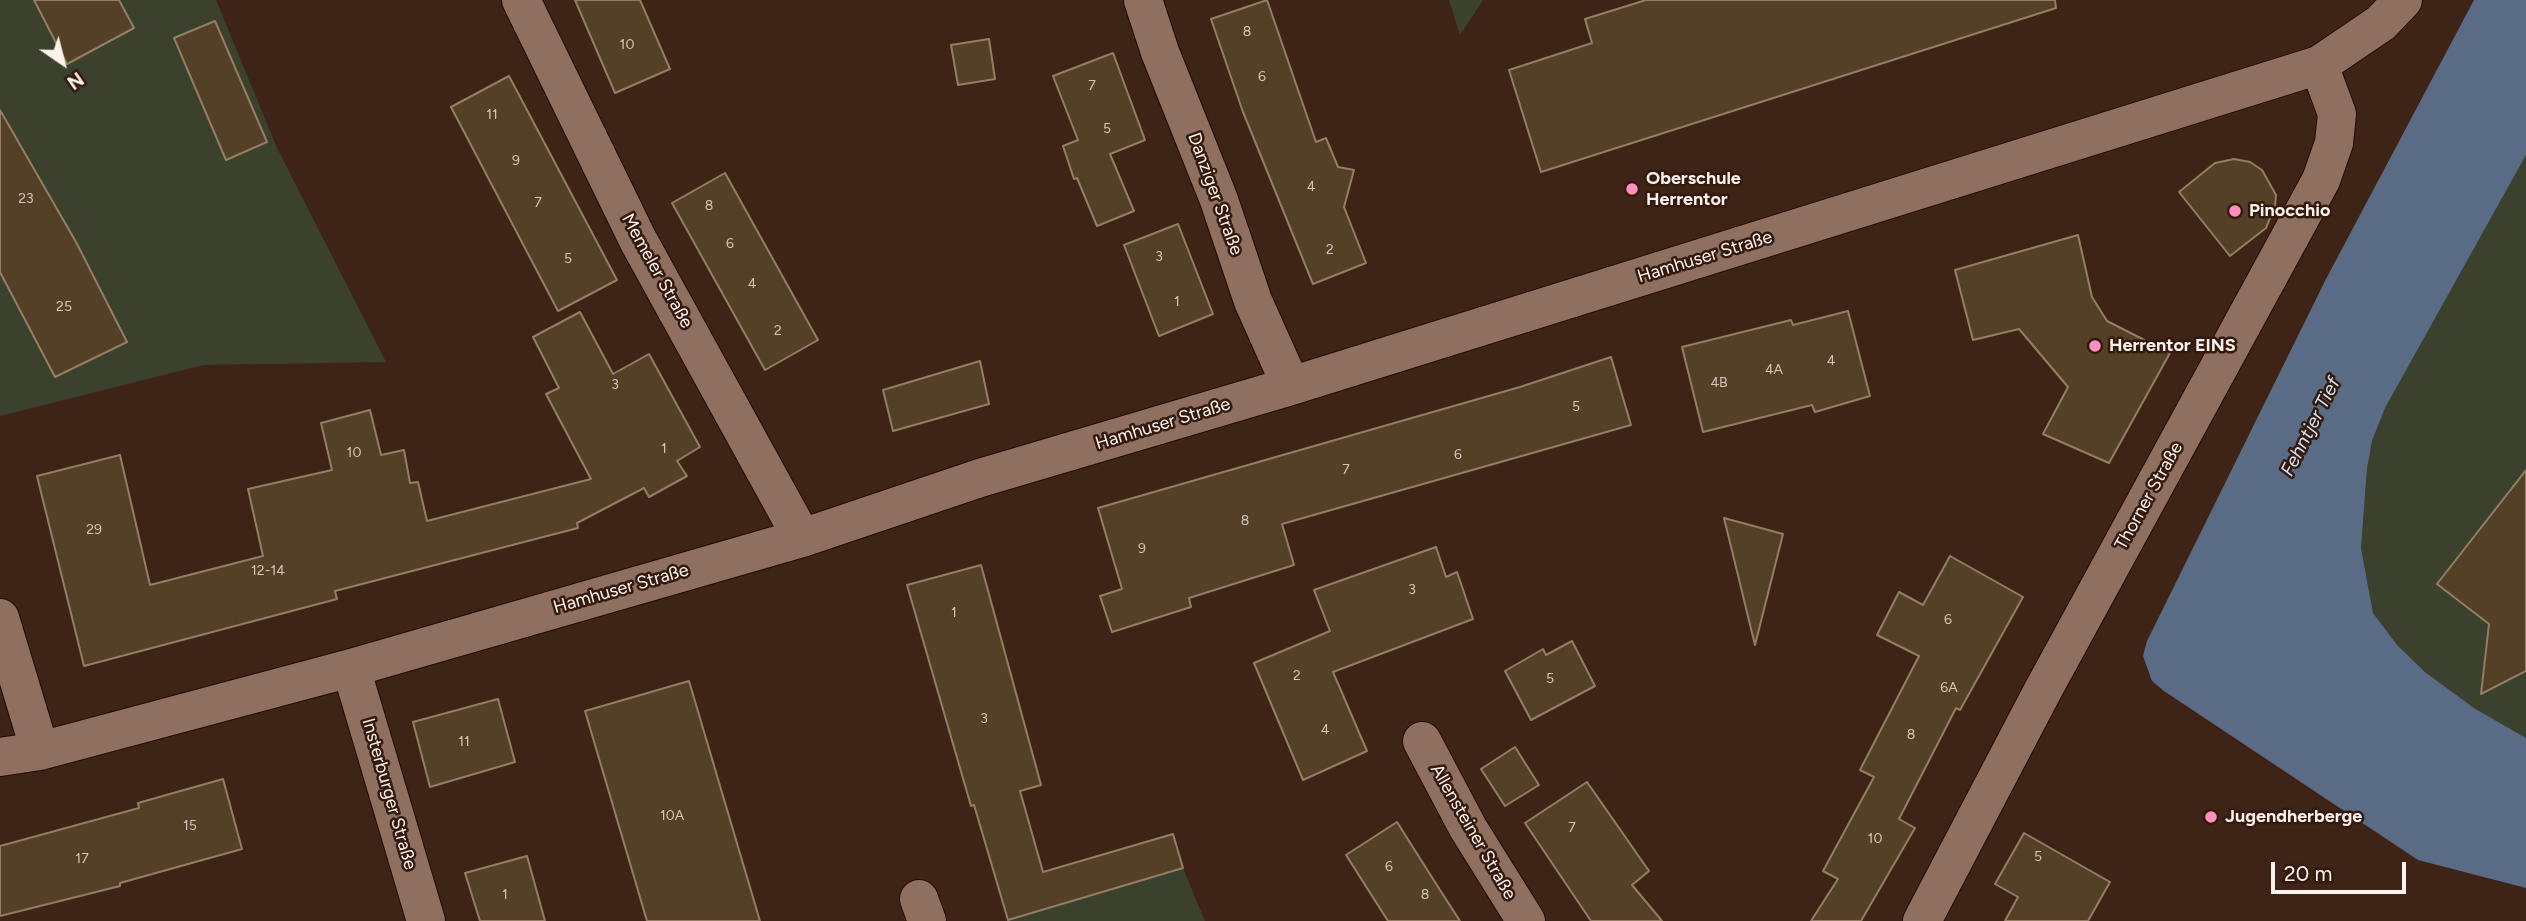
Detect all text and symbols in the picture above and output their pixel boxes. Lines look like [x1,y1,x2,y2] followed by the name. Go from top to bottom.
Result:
[1243,24,1251,40] house number: 8
[28,28,98,98] north arrow
[620,37,634,53] house number: 10
[63,67,88,94] text: N
[1258,69,1266,85] house number: 6
[1088,78,1096,94] house number: 7
[486,107,498,123] house number: 11
[1103,121,1111,137] house number: 5
[1183,130,1247,258] street label: Danziger Straße
[512,153,520,169] house number: 9
[1646,168,1741,210] place label: Oberschule Herrentor
[1307,179,1315,195] house number: 4
[1624,181,1640,197] marker: Oberschule Herrentor
[18,191,34,207] house number: 23
[534,195,542,211] house number: 7
[705,198,713,214] house number: 8
[2249,200,2330,222] place label: Pinocchio
[2227,203,2243,219] marker: Pinocchio
[617,210,697,332] street label: Memeler Straße
[1635,226,1775,288] street label: Hamhuser Straße
[726,236,734,252] house number: 6
[1326,242,1334,258] house number: 2
[1155,249,1163,265] house number: 3
[564,251,572,267] house number: 5
[748,276,756,292] house number: 4
[1174,294,1180,310] house number: 1
[56,299,72,315] house number: 25
[774,323,782,339] house number: 2
[2109,335,2236,357] place label: Herrentor EINS
[2087,338,2103,354] marker: Herrentor EINS
[1827,353,1835,369] house number: 4
[1765,362,1783,378] house number: 4A
[2276,374,2346,480] water label: Fehntjer Tief
[1710,375,1728,391] house number: 4B
[611,377,619,393] house number: 3
[1093,393,1233,455] street label: Hamhuser Straße
[1572,399,1580,415] house number: 5
[2110,438,2188,554] street label: Thorner Straße
[661,441,667,457] house number: 1
[347,445,361,461] house number: 10
[1454,447,1462,463] house number: 6
[1342,462,1350,478] house number: 7
[1241,513,1249,529] house number: 8
[86,522,102,538] house number: 29
[1138,541,1146,557] house number: 9
[551,559,691,619] street label: Hamhuser Straße
[251,563,285,579] house number: 12-14
[1408,582,1416,598] house number: 3
[951,605,957,621] house number: 1
[1944,612,1952,628] house number: 6
[1293,668,1301,684] house number: 2
[1546,671,1554,687] house number: 5
[1940,680,1958,696] house number: 6A
[980,711,988,727] house number: 3
[357,716,421,872] street label: Insterburger Straße
[1321,722,1329,738] house number: 4
[1907,727,1915,743] house number: 8
[458,734,470,750] house number: 11
[1425,761,1521,903] street label: Allensteiner Straße
[2225,806,2362,828] place label: Jugendherberge
[660,808,684,824] house number: 10A
[2203,809,2219,825] marker: Jugendherberge
[183,818,197,834] house number: 15
[1568,820,1576,836] house number: 7
[1868,831,1882,847] house number: 10
[2274,848,2409,892] scale bar
[2034,849,2042,865] house number: 5
[75,851,89,867] house number: 17
[1385,859,1393,875] house number: 6
[2284,861,2332,886] text: 20 m
[502,887,508,903] house number: 1
[1421,887,1429,903] house number: 8

